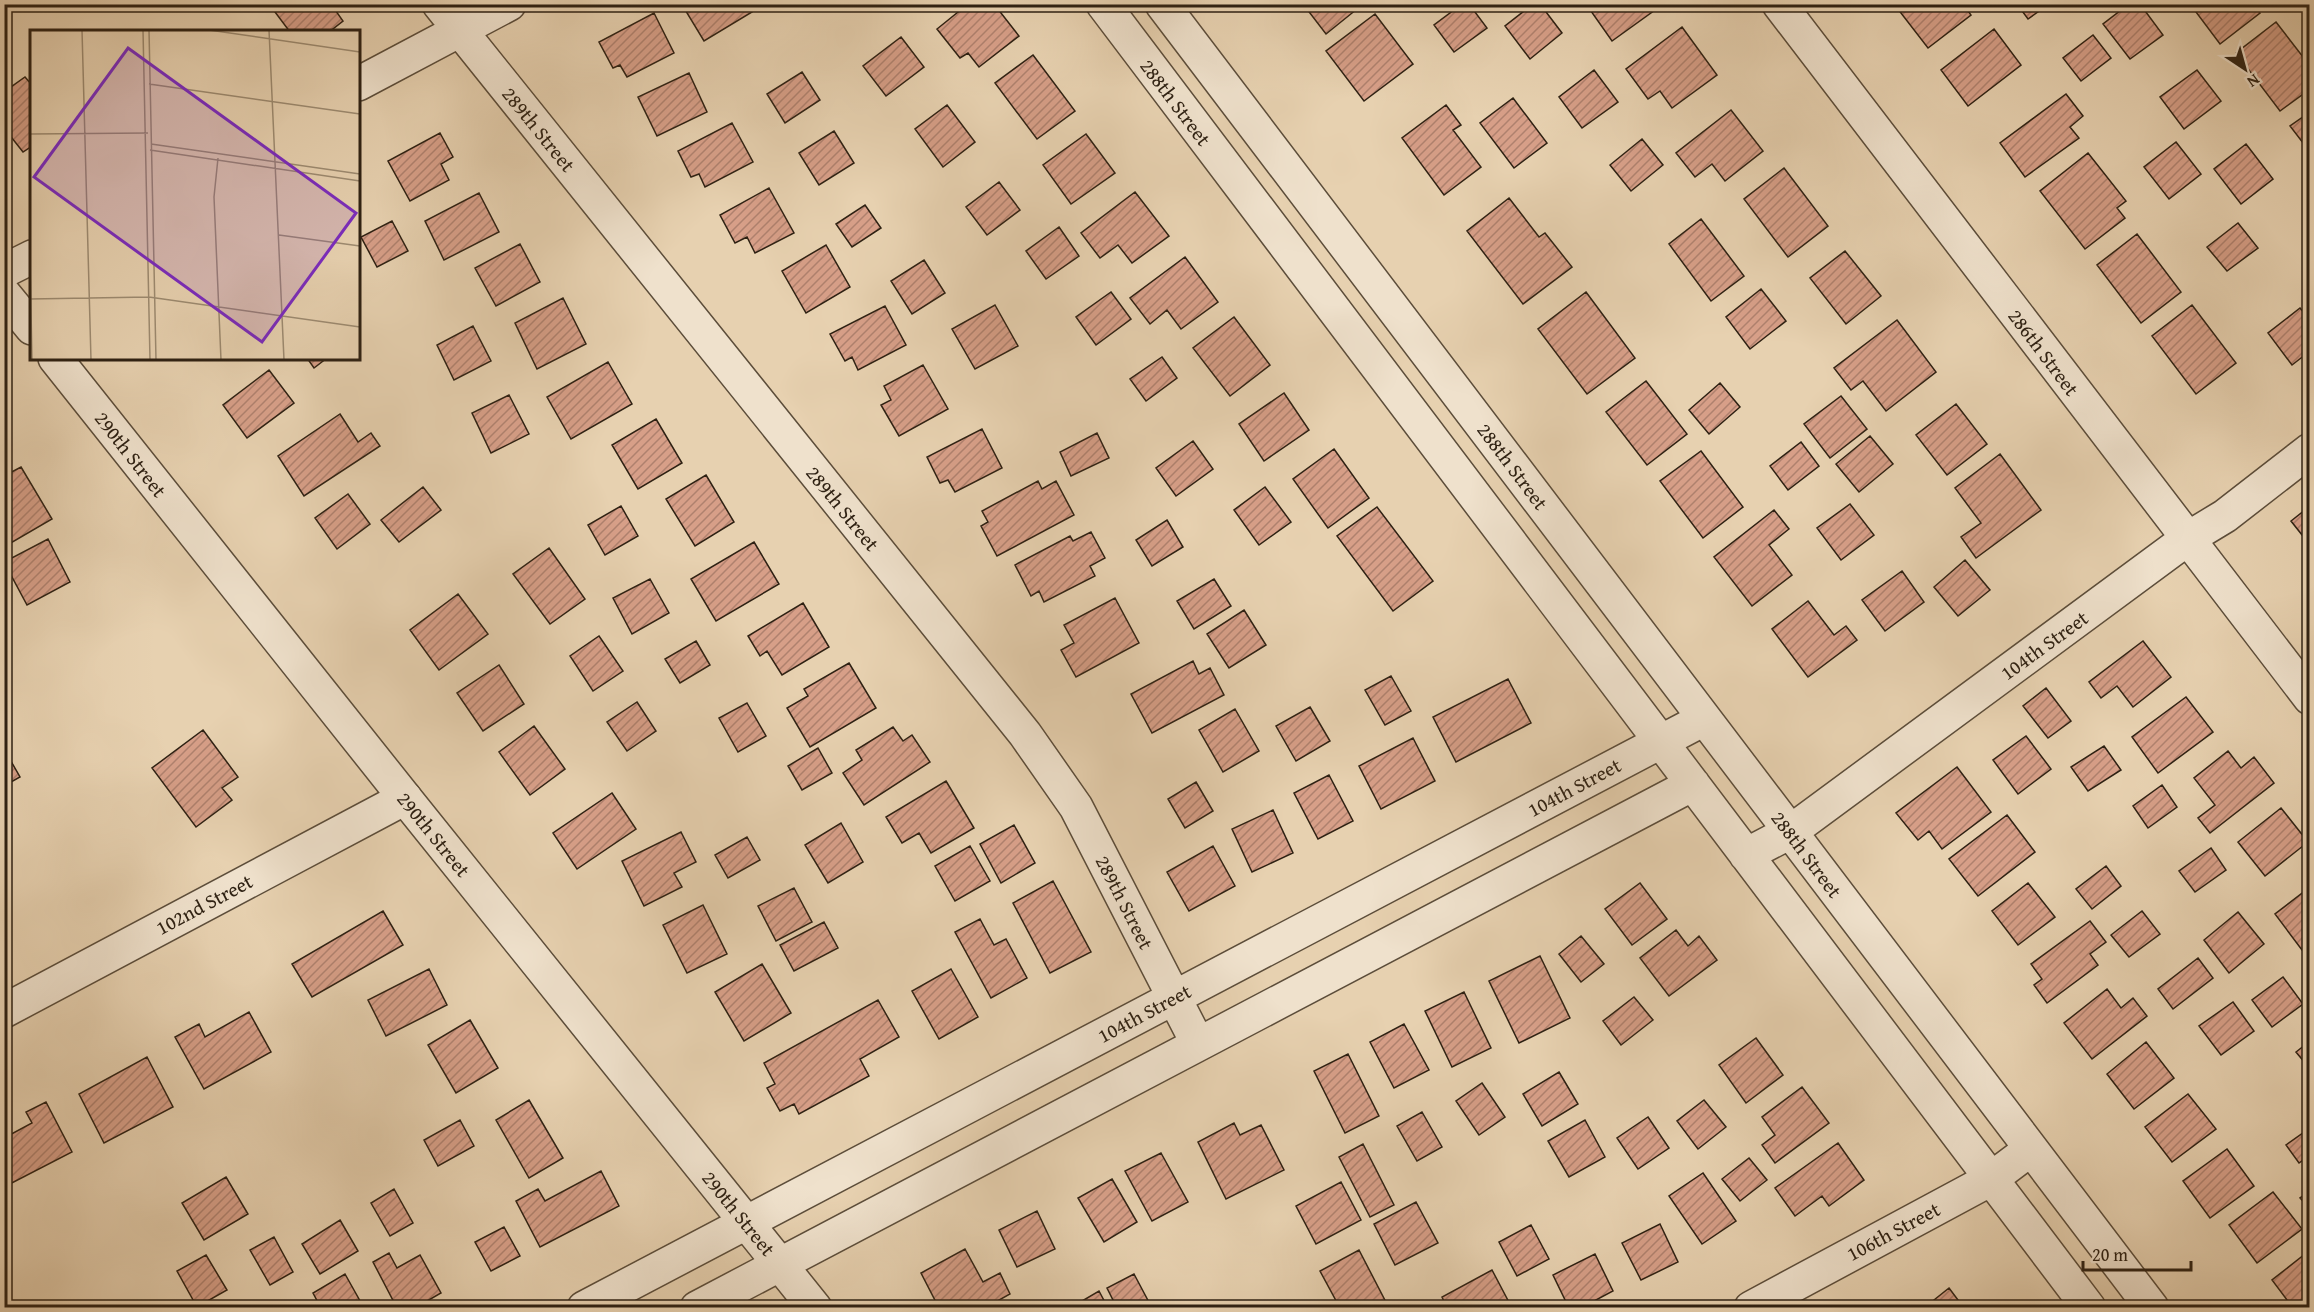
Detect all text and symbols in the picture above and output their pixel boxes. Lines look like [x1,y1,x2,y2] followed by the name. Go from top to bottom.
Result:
[30,30,360,360] inset map
[2215,39,2275,99] north arrow
[1134,52,1218,152] street label: 288th Street
[2242,68,2265,94] text: N
[496,80,582,178] street label: 289th Street
[2002,302,2086,402] street label: 286th Street
[88,405,174,503] street label: 290th Street
[1471,416,1555,516] street label: 288th Street
[800,459,886,557] street label: 289th Street
[1994,603,2094,687] street label: 104th Street
[1522,750,1626,824] street label: 104th Street
[391,785,477,883] street label: 290th Street
[1765,804,1849,904] street label: 288th Street
[1089,850,1161,954] street label: 289th Street
[150,866,258,942] street label: 102nd Street
[1092,976,1196,1050] street label: 104th Street
[696,1164,782,1262] street label: 290th Street
[1841,1194,1945,1268] street label: 106th Street
[2083,1234,2191,1272] scale bar
[2092,1241,2128,1268] text: 20 m

